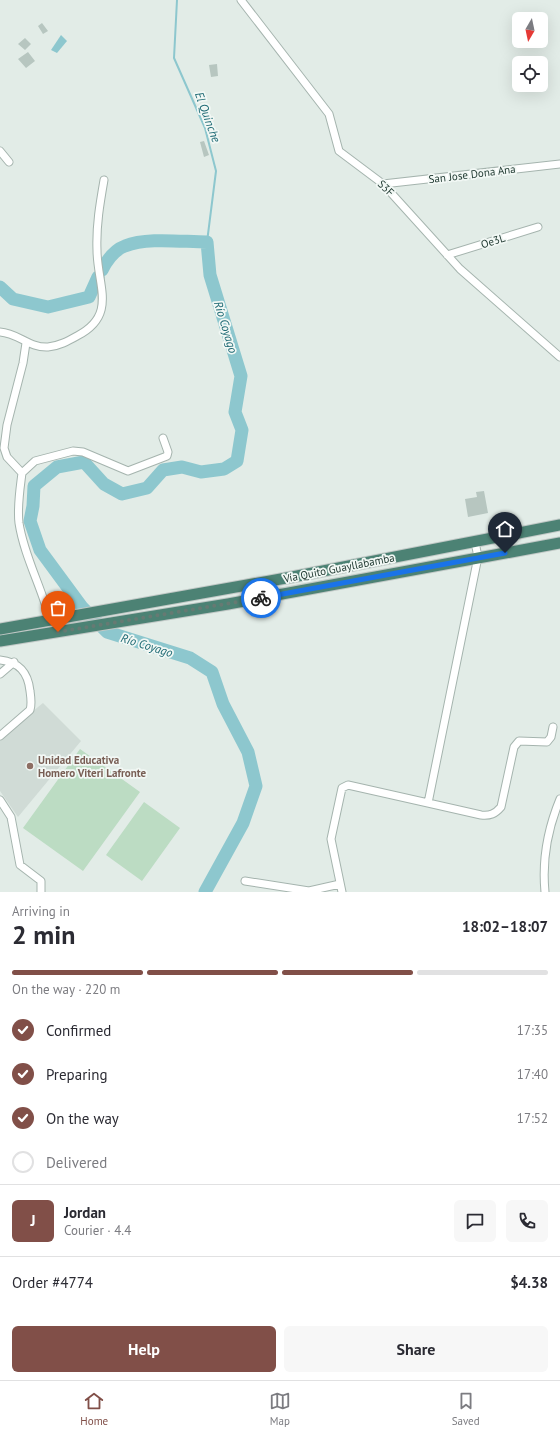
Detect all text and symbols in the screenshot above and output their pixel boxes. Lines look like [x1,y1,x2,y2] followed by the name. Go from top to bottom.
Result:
[512,12,548,48] north arrow
[512,12,548,92] map controls
[512,56,548,92] button: locate
[192,90,224,145] water label: El Quinche
[428,162,516,186] street label: San Jose Dona Ana
[375,177,397,199] street label: S3F
[479,231,507,251] street label: Oe3L
[211,299,241,355] water label: Río Coyago
[488,512,522,553] pin
[494,518,516,540] icon: home
[281,550,396,586] street label: Vía Quito Guayllabamba
[241,578,281,618] courier
[250,587,272,609] icon: bike
[41,591,75,632] pin
[47,597,69,619] icon: bag
[119,630,175,660] water label: Río Coyago
[38,753,146,780] place label: Unidad Educativa Homero Viteri Lafronte
[25,761,35,771] marker: Unidad Educativa Homero Viteri Lafronte
[12,903,70,920] text: Arriving in
[462,917,548,936] text: 18:02–18:07
[12,918,75,951] text: 2 min
[12,981,120,998] text: On the way · 220 m
[12,1019,34,1041] icon: check
[46,1021,111,1040] text: Confirmed
[517,1022,548,1039] text: 17:35
[12,1063,34,1085] icon: check
[46,1065,108,1084] text: Preparing
[517,1066,548,1083] text: 17:40
[12,1107,34,1129] icon: check
[46,1109,119,1128] text: On the way
[517,1110,548,1127] text: 17:52
[46,1153,107,1172] text: Delivered
[454,1200,496,1242] button: chat
[506,1200,548,1242] button: phone
[64,1203,106,1222] text: Jordan
[30,1211,36,1230] text: J
[64,1222,131,1239] text: Courier · 4.4
[12,1273,93,1292] text: Order #4774
[510,1273,548,1292] text: $4.38
[12,1326,276,1372] button: Help
[284,1326,548,1372] button: Share
[80,1390,108,1428] tab: Home
[269,1390,291,1428] tab: Map
[452,1390,480,1428] tab: Saved

